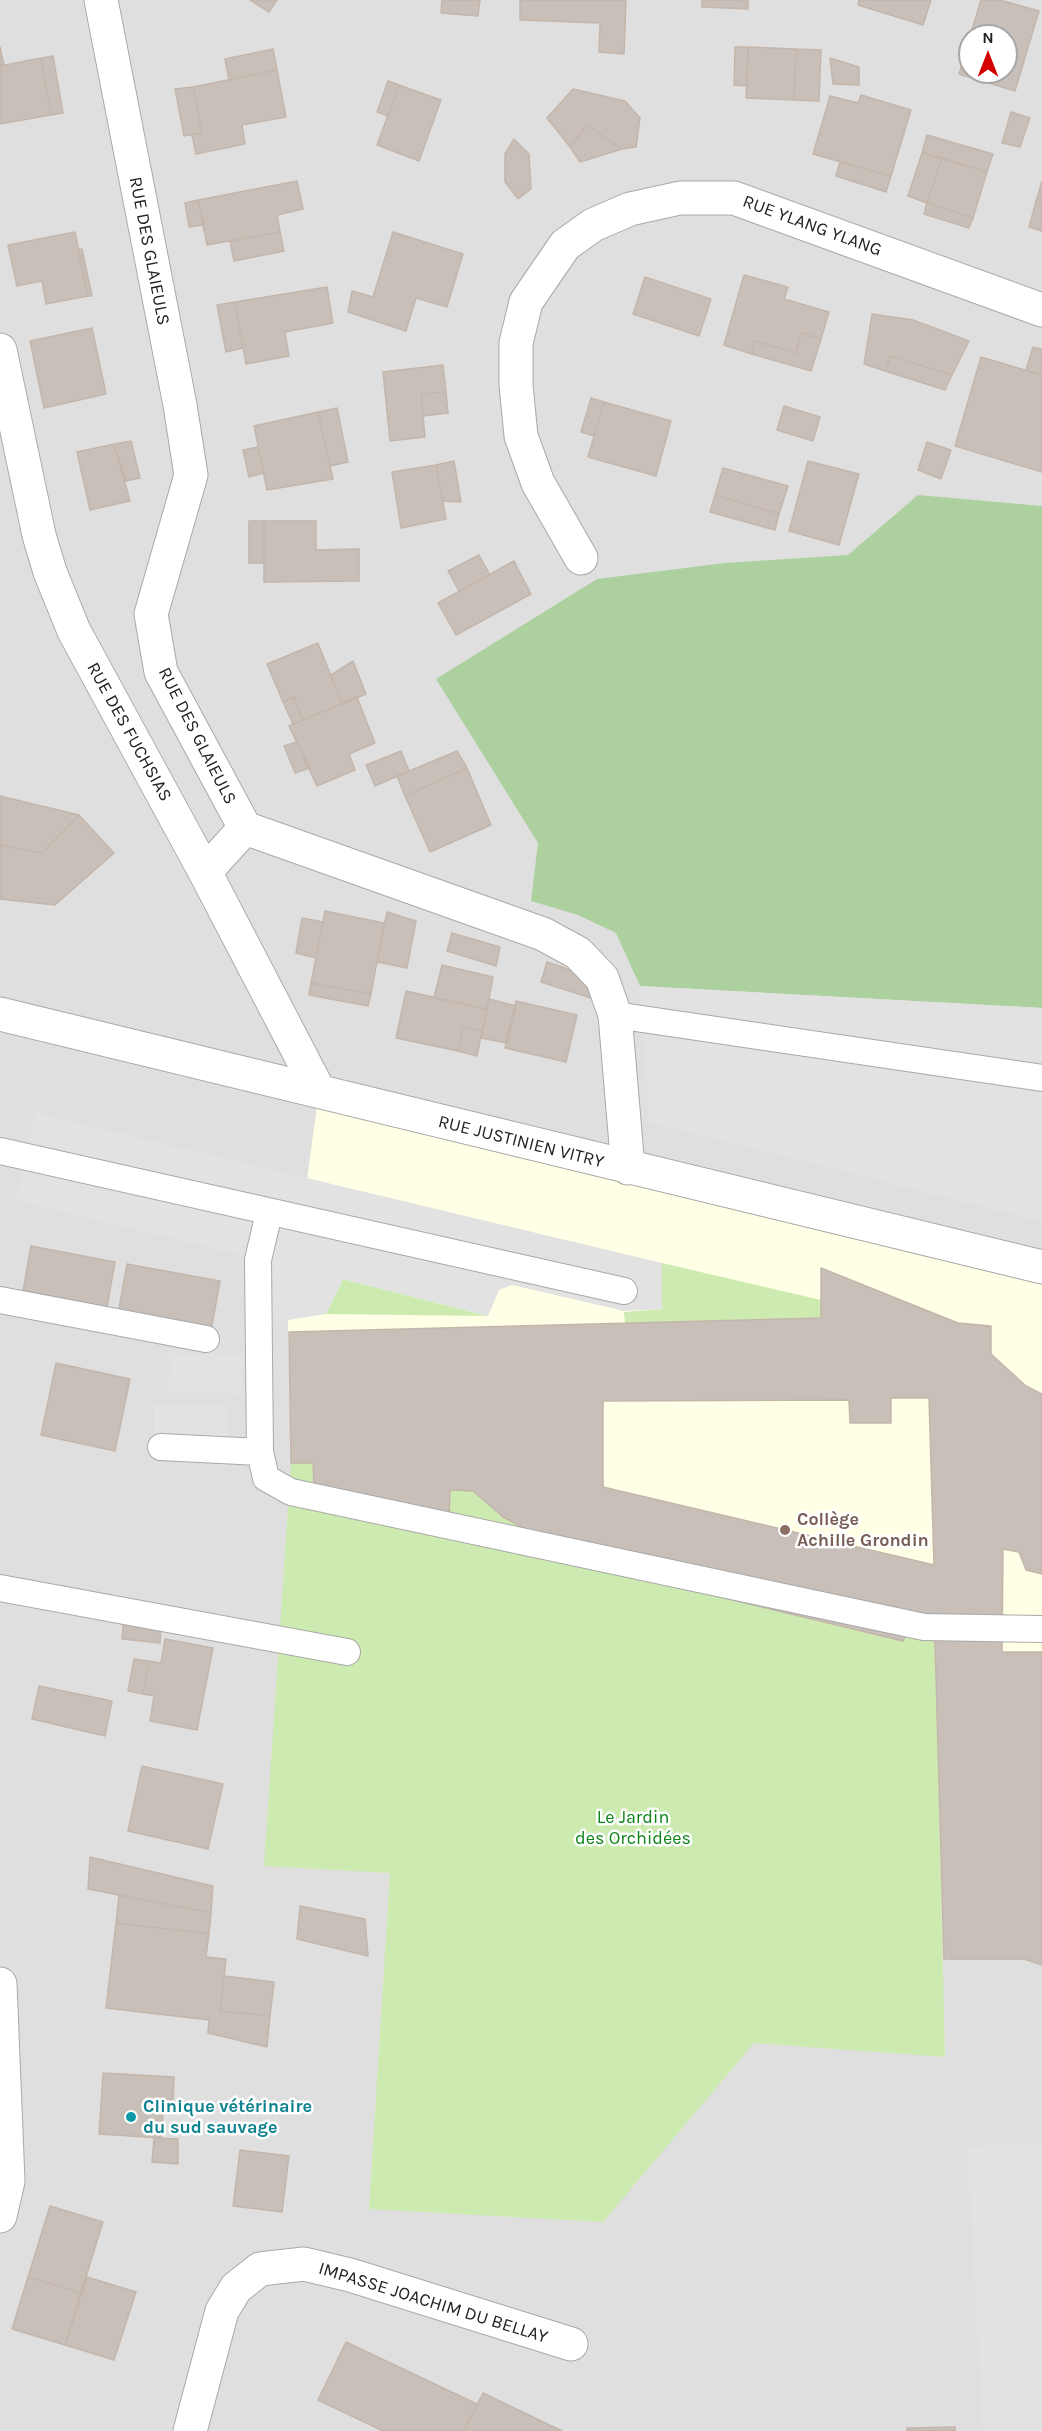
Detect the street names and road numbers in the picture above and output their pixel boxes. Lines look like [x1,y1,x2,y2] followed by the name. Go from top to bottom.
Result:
[124,175,174,327] street label: RUE DES GLAIEULS
[739,191,885,261] street label: RUE YLANG YLANG
[82,659,176,805] street label: RUE DES FUCHSIAS
[153,664,241,808] street label: RUE DES GLAIEULS
[436,1111,606,1173] street label: RUE JUSTINIEN VITRY
[316,2258,550,2348] street label: IMPASSE JOACHIM DU BELLAY

